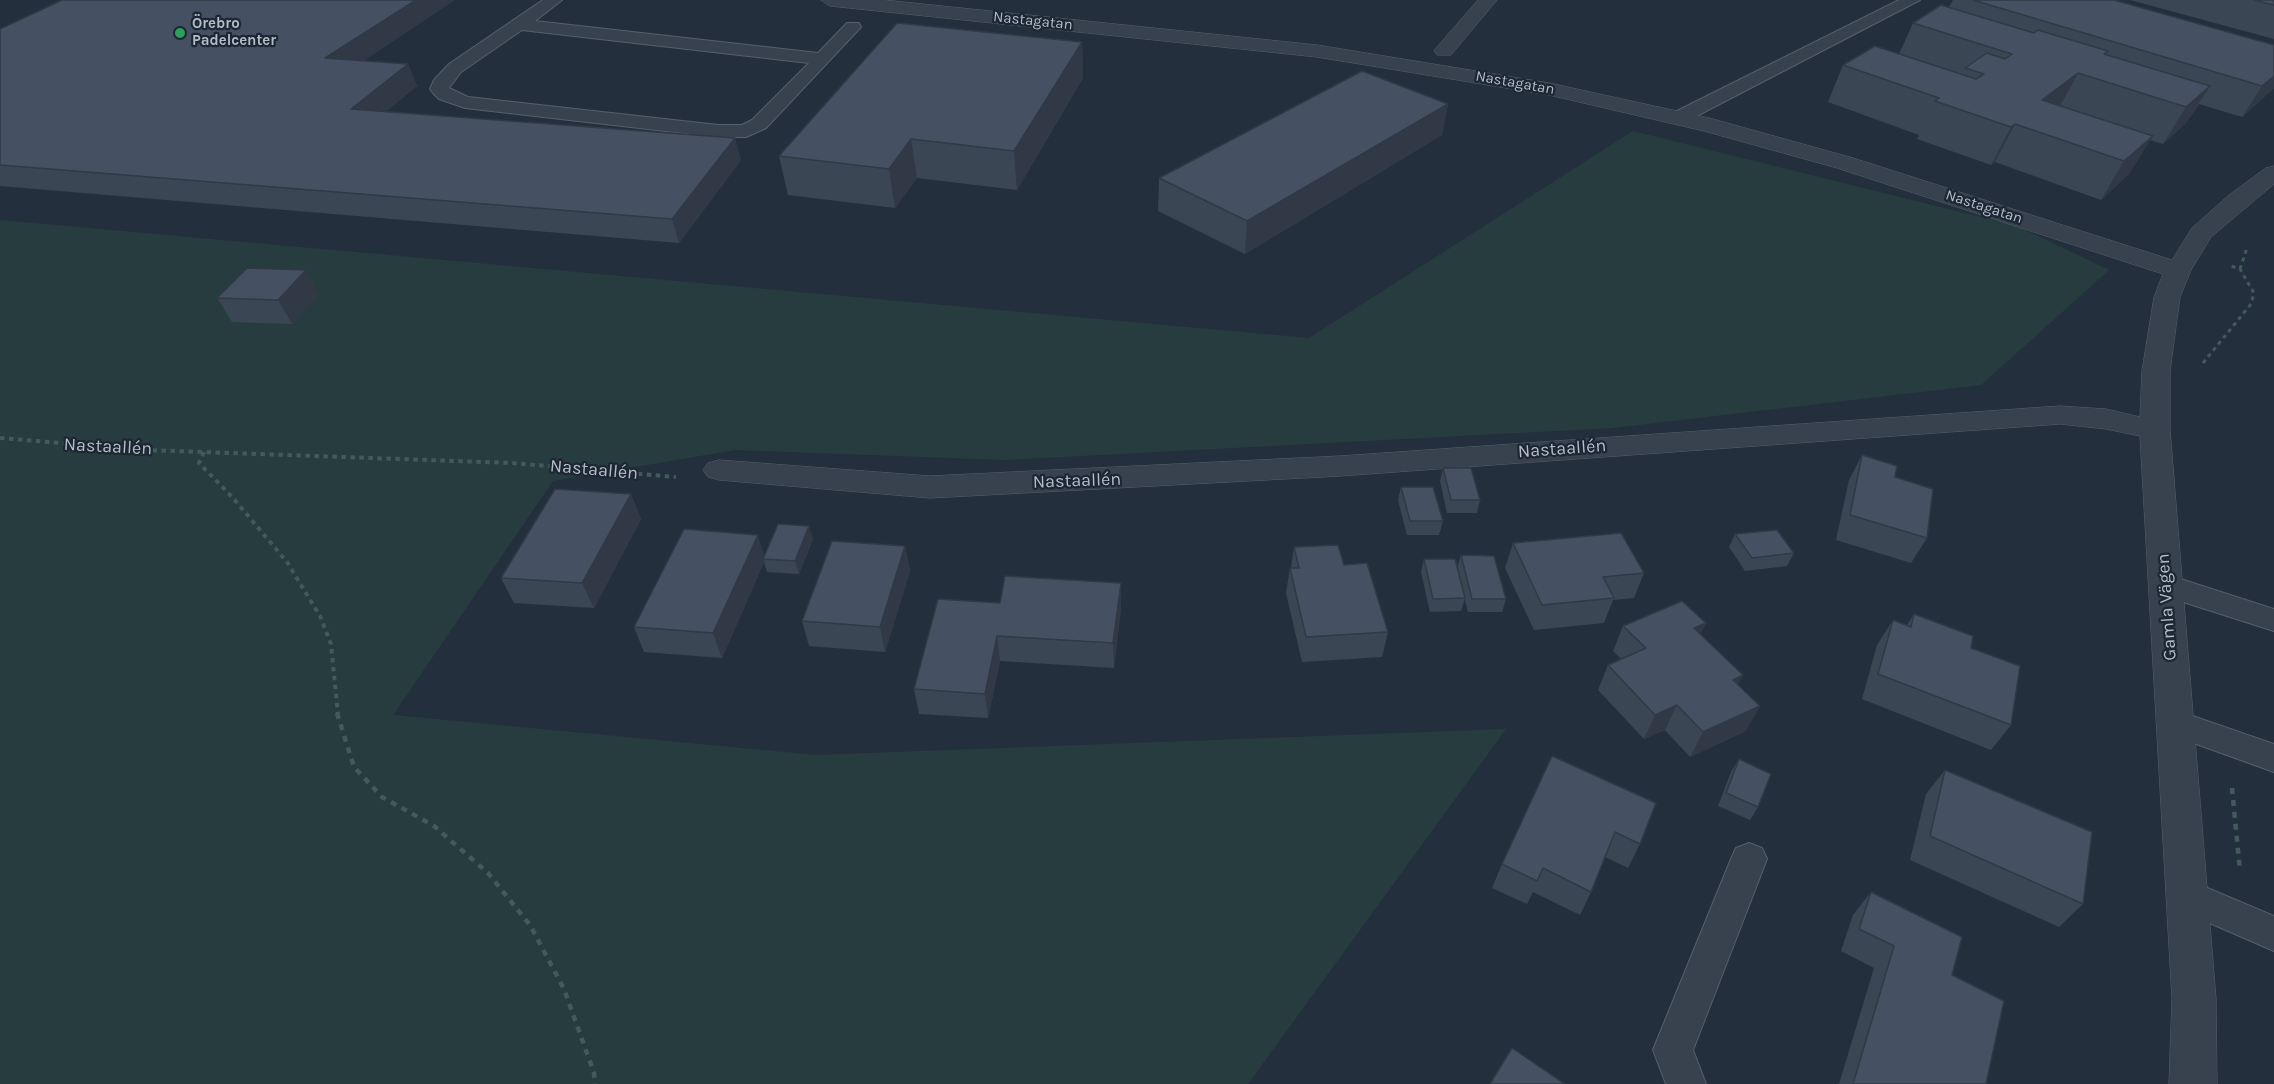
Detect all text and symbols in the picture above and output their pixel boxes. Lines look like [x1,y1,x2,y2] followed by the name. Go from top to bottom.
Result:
[992,8,1074,34] street label: Nastagatan
[192,15,276,50] place label: Örebro Padelcenter
[173,26,187,40] marker: Örebro Padelcenter
[1474,67,1556,99] street label: Nastagatan
[1943,186,2025,228] street label: Nastagatan
[63,434,153,460] street label: Nastaallén
[1517,435,1607,463] street label: Nastaallén
[549,455,639,485] street label: Nastaallén
[1032,469,1122,493] street label: Nastaallén
[2152,553,2182,661] street label: Gamla Vägen

